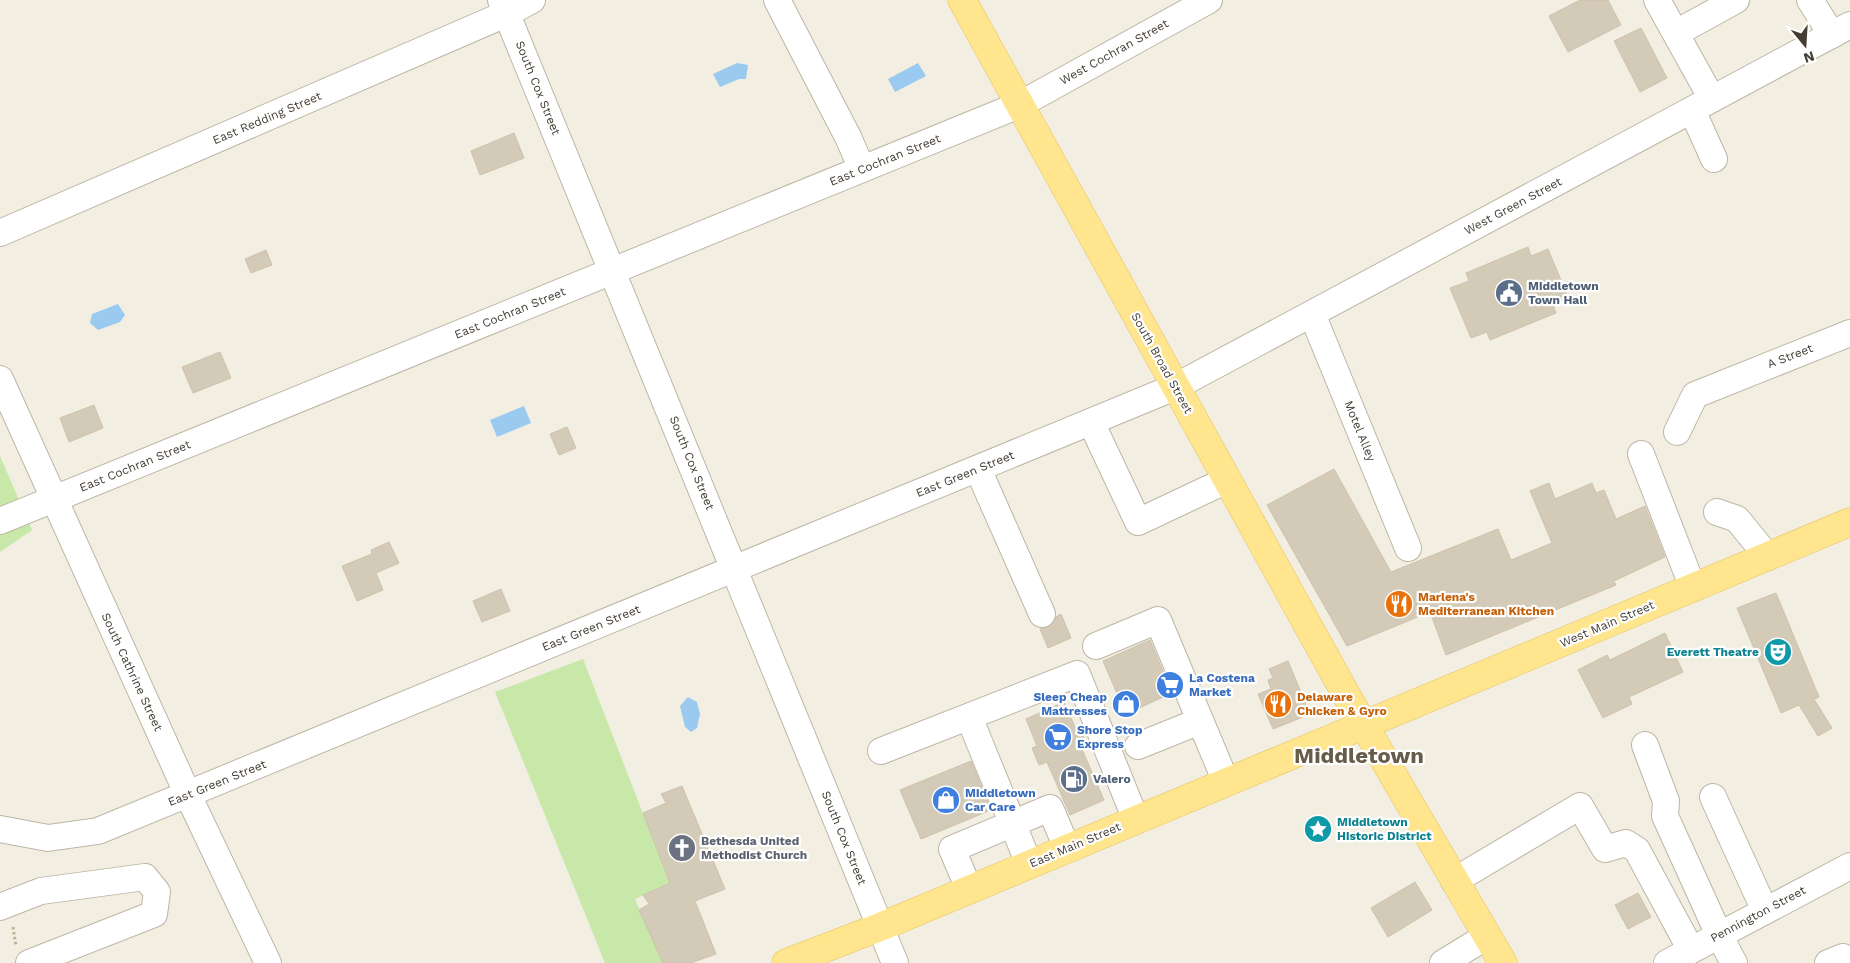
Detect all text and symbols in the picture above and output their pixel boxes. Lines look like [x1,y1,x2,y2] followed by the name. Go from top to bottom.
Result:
[1057,16,1171,88] street label: West Cochran Street
[1780,20,1830,70] north arrow
[513,39,563,137] street label: South Cox Street
[1802,48,1816,67] text: N
[210,89,324,147] street label: East Redding Street
[827,131,943,189] street label: East Cochran Street
[1462,174,1564,238] street label: West Green Street
[1494,278,1524,308] public building icon: Middletown Town Hall
[1528,279,1599,307] place label: Middletown Town Hall
[452,284,568,342] street label: East Cochran Street
[1128,310,1196,416] street label: South Broad Street
[1765,341,1815,371] street label: A Street
[1341,399,1379,464] street label: Motel Alley
[667,414,717,512] street label: South Cox Street
[77,437,193,495] street label: East Cochran Street
[914,448,1016,500] street label: East Green Street
[1384,589,1414,619] restaurant icon: Marlena's Mediterranean Kitchen
[1418,590,1554,618] place label: Marlena's Mediterranean Kitchen
[1558,598,1656,650] street label: West Main Street
[540,602,642,654] street label: East Green Street
[98,611,166,733] street label: South Cathrine Street
[1763,637,1793,667] theatre icon: Everett Theatre
[1667,645,1759,659] place label: Everett Theatre
[1155,670,1185,700] supermarket icon: La Costena Market
[1189,671,1255,699] place label: La Costena Market
[1111,689,1141,719] shop icon: Sleep Cheap Mattresses
[1263,689,1293,719] restaurant icon: Delaware Chicken & Gyro
[1033,690,1108,718] place label: Sleep Cheap Mattresses
[1297,690,1387,718] place label: Delaware Chicken & Gyro
[1043,722,1073,752] supermarket icon: Shore Stop Express
[1077,723,1143,751] place label: Shore Stop Express
[1294,743,1424,768] district label: Middletown
[166,757,268,809] street label: East Green Street
[1059,764,1089,794] fuel station icon: Valero
[1093,772,1131,786] place label: Valero
[931,785,961,815] shop icon: Middletown Car Care
[965,786,1036,814] place label: Middletown Car Care
[819,789,869,887] street label: South Cox Street
[1303,814,1333,844] place icon: Middletown Historic District
[1337,815,1432,843] place label: Middletown Historic District
[1027,819,1123,871] street label: East Main Street
[667,833,697,863] church icon: Bethesda United Methodist Church
[701,834,807,862] place label: Bethesda United Methodist Church
[1708,883,1808,945] street label: Pennington Street

